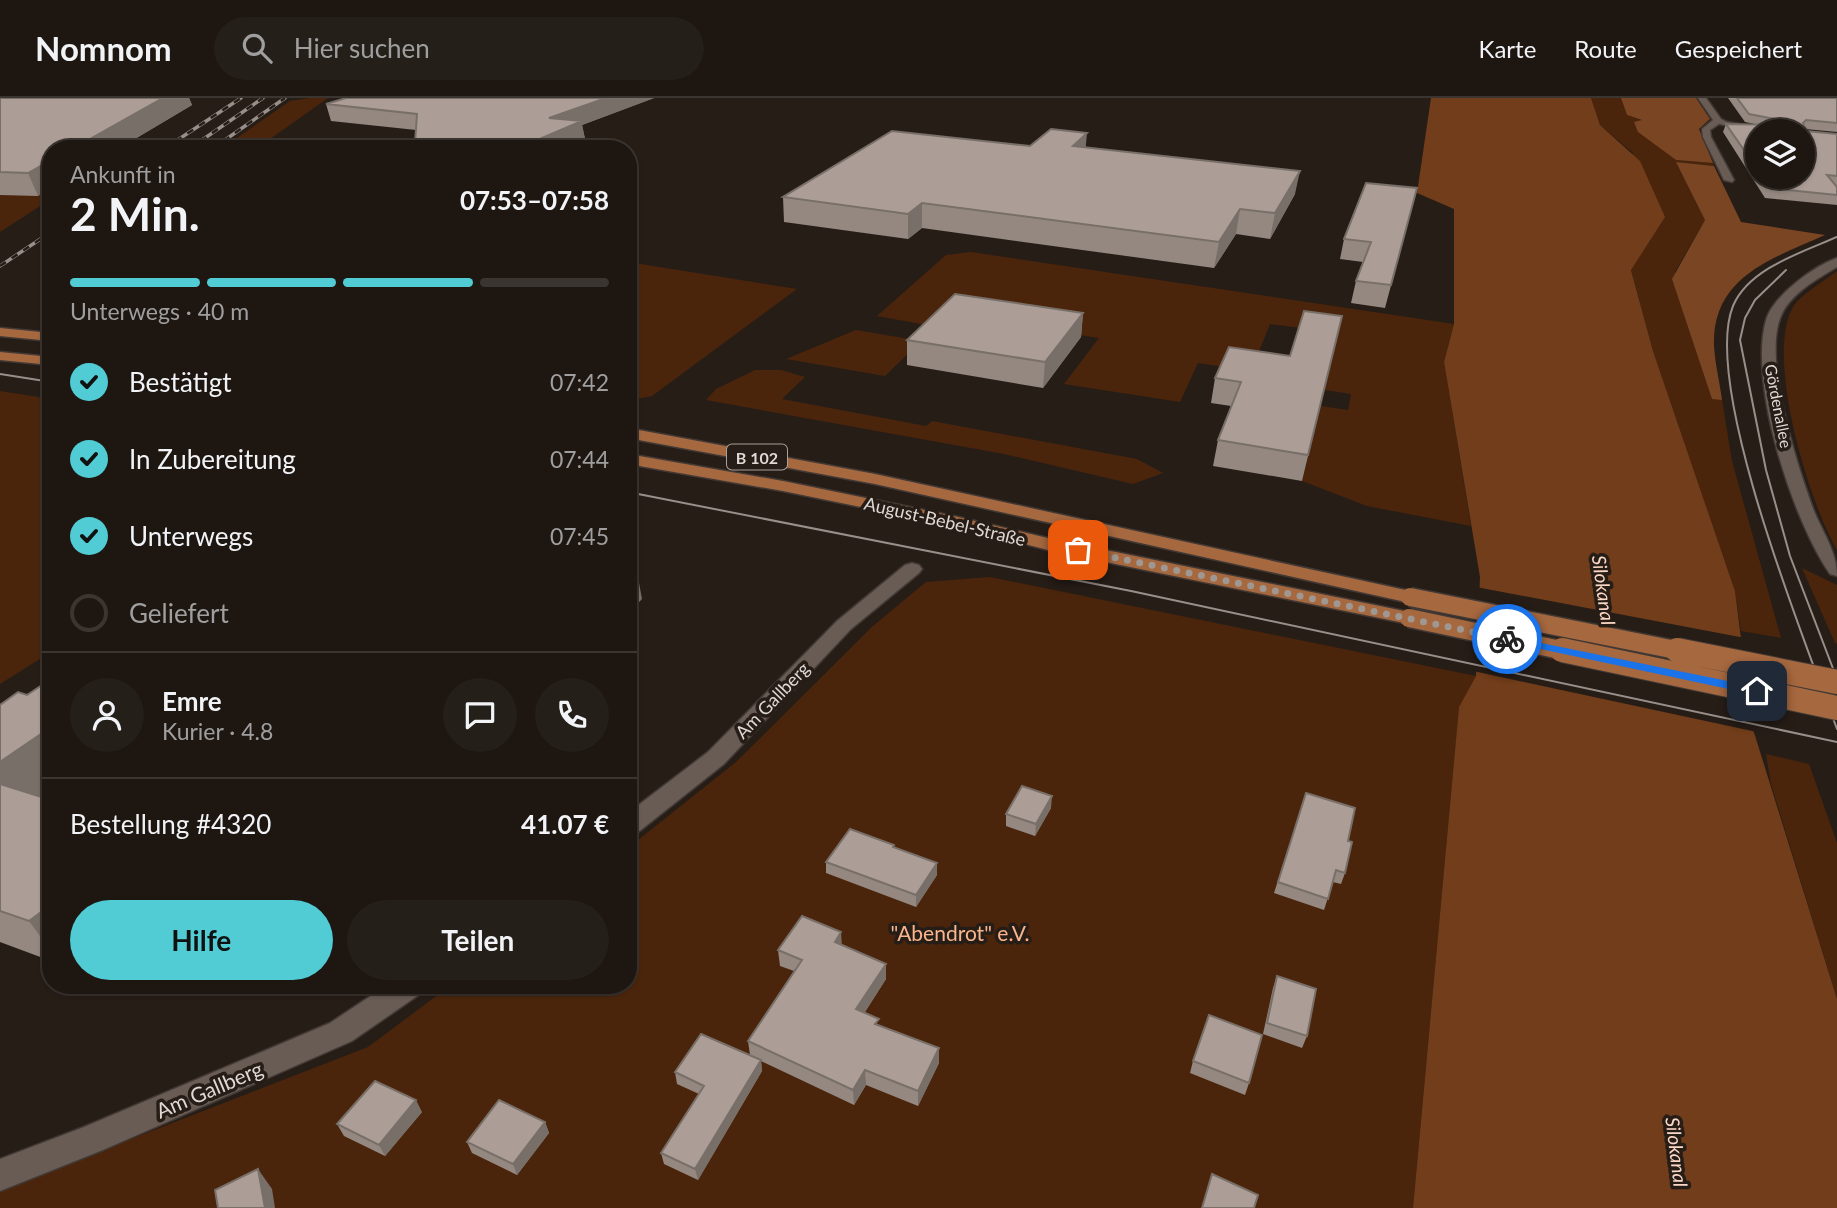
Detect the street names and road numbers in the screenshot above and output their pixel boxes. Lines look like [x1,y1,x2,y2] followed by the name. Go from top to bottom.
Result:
[1762,363,1796,449] street label: Gördenallee
[727,444,787,470] road number: B 102
[862,492,1028,550] street label: August-Bebel-Straße
[730,657,814,743] street label: Am Gallberg
[152,1055,266,1123] street label: Am Gallberg

